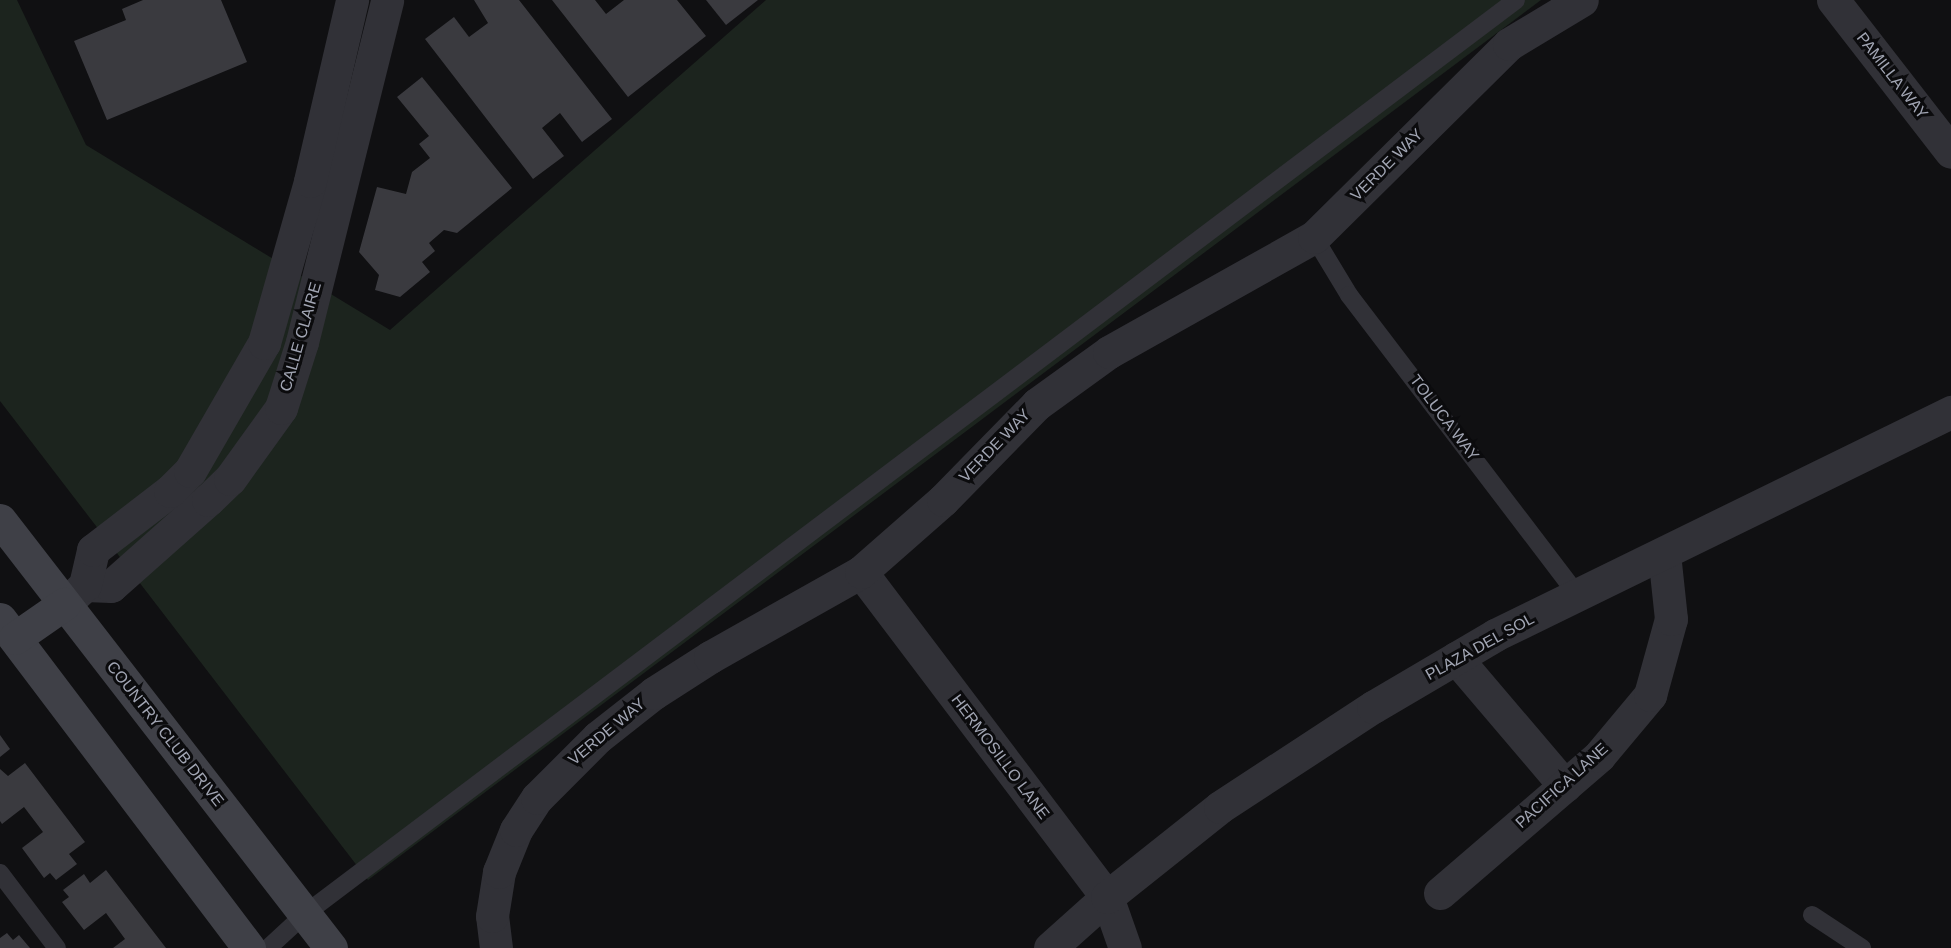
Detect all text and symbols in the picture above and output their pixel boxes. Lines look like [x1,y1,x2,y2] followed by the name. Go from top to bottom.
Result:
[1852,29,1932,123] street label: PAMILLA WAY
[1347,125,1427,205] street label: VERDE WAY
[276,280,326,394] street label: CALLE CLAIRE
[1405,371,1483,465] street label: TOLUCA WAY
[955,405,1035,487] street label: VERDE WAY
[1422,609,1538,685] street label: PLAZA DEL SOL
[102,657,228,811] street label: COUNTRY CLUB DRIVE
[947,691,1053,823] street label: HERMOSILLO LANE
[565,694,649,770] street label: VERDE WAY
[1511,739,1613,833] street label: PACIFICA LANE

